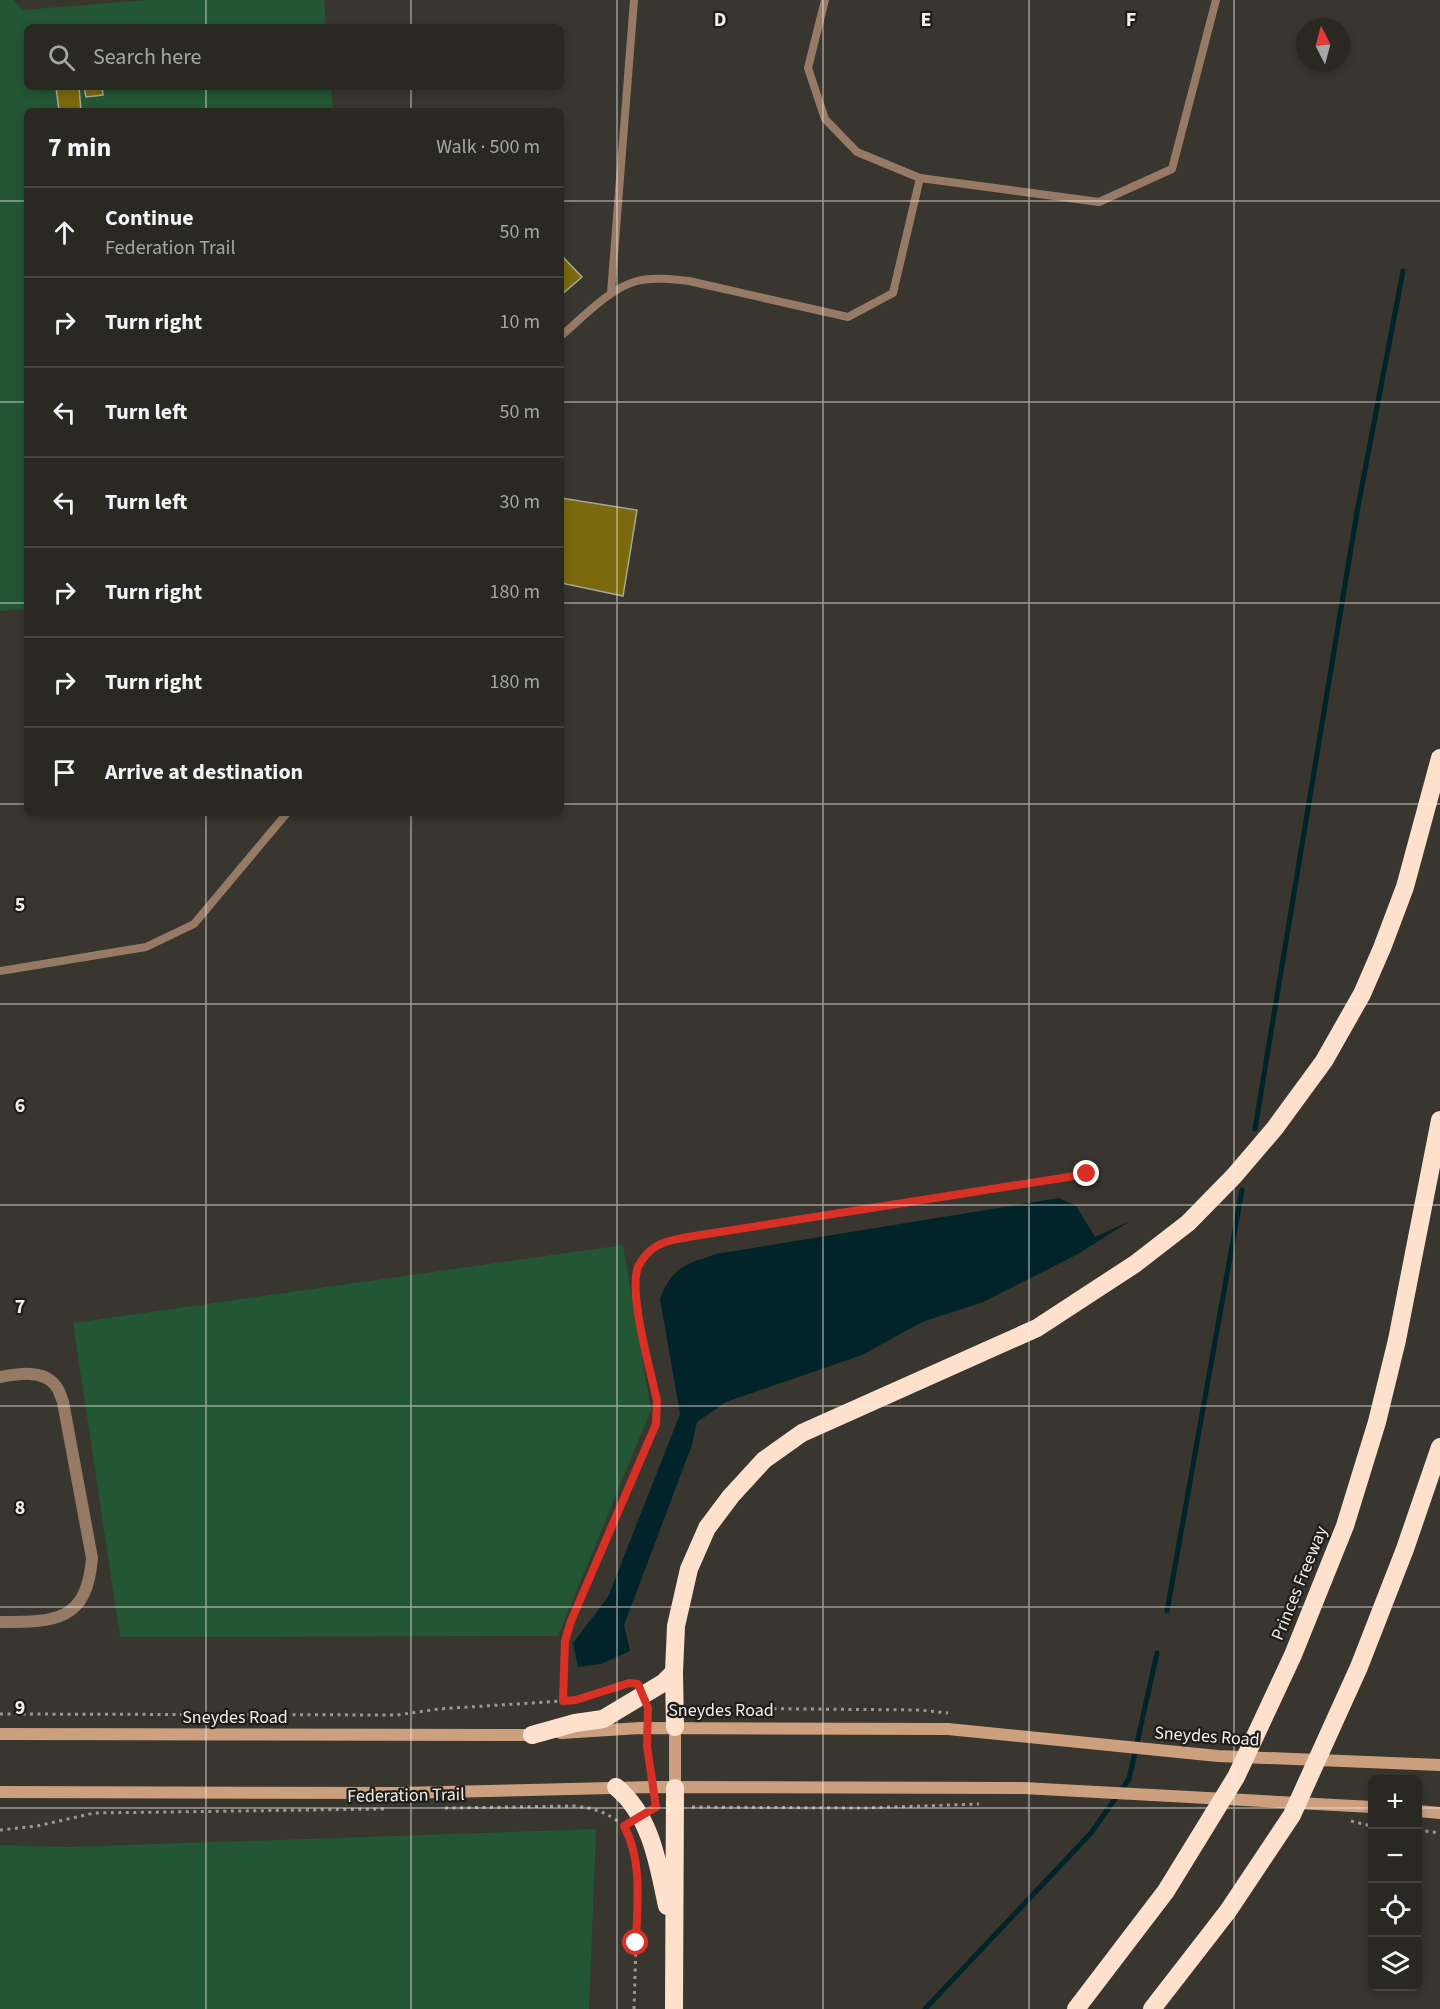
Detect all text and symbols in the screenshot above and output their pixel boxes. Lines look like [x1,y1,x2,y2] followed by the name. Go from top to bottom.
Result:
[714,6,726,34] text: D
[921,6,931,34] text: E
[1126,6,1136,34] text: F
[1296,18,1350,72] north arrow
[24,24,564,90] search box
[45,41,78,74] icon: search
[93,41,201,73] text: Search here
[48,129,111,166] text: 7 min
[436,133,540,161] text: Walk · 500 m
[105,202,194,234] text: Continue
[48,216,81,249] icon: ahead
[500,218,540,246] text: 50 m
[105,234,236,262] text: Federation Trail
[48,306,81,339] icon: right
[105,306,202,338] text: Turn right
[500,308,540,336] text: 10 m
[48,396,81,429] icon: left
[105,396,187,428] text: Turn left
[500,398,540,426] text: 50 m
[48,486,81,519] icon: left
[105,486,187,518] text: Turn left
[500,488,540,516] text: 30 m
[48,576,81,609] icon: right
[105,576,202,608] text: Turn right
[490,578,540,606] text: 180 m
[48,666,81,699] icon: right
[105,666,202,698] text: Turn right
[490,668,540,696] text: 180 m
[48,756,81,789] icon: arrive
[105,756,303,788] text: Arrive at destination
[15,891,25,919] text: 5
[15,1092,25,1120] text: 6
[1073,1160,1099,1186] route end
[15,1293,25,1321] text: 7
[15,1494,25,1522] text: 8
[1265,1522,1334,1644] street label: Princes Freeway
[15,1694,25,1722] text: 9
[668,1698,774,1723] street label: Sneydes Road
[182,1705,288,1730] street label: Sneydes Road
[1153,1720,1260,1753] street label: Sneydes Road
[1368,1775,1422,1991] map controls
[1368,1775,1422,1829] button: +
[347,1782,465,1809] street label: Federation Trail
[1368,1829,1422,1883] button: −
[1368,1883,1422,1937] button: locate
[622,1929,648,1955] route start
[1368,1937,1422,1991] button: layers

